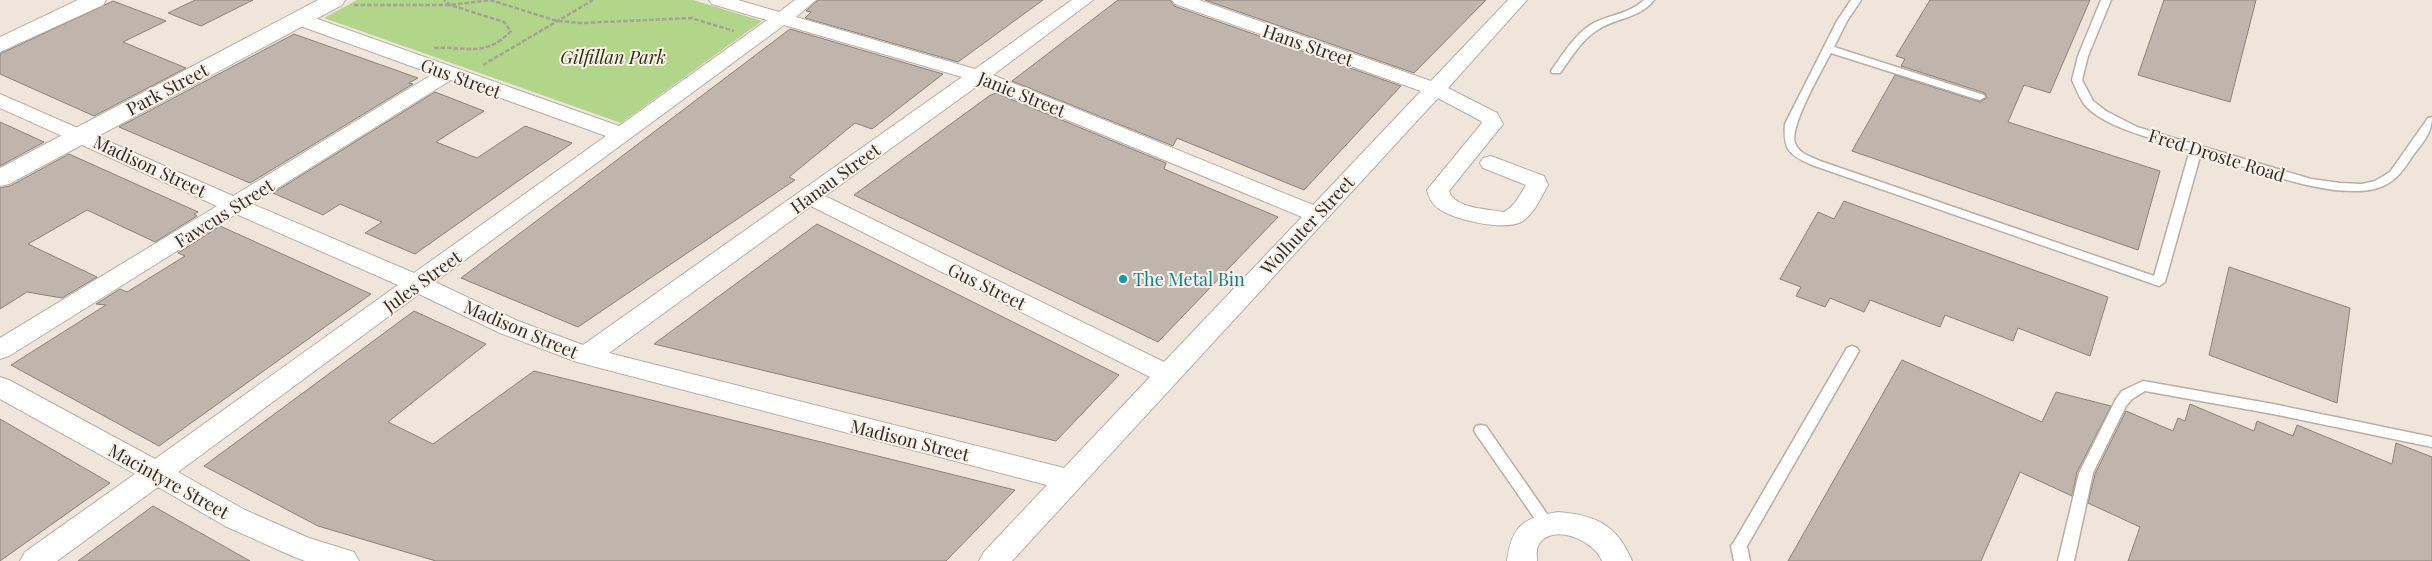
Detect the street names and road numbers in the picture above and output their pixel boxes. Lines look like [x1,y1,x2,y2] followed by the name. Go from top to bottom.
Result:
[1260,18,1357,72] street label: Hans Street
[417,52,505,104] street label: Gus Street
[122,57,213,121] street label: Park Street
[974,65,1070,123] street label: Janie Street
[2146,123,2289,187] street label: Fred Droste Road
[90,129,211,203] street label: Madison Street
[785,137,885,219] street label: Hanau Street
[1254,170,1359,280] street label: Wolhuter Street
[170,173,279,253] street label: Fawcus Street
[377,244,466,318] street label: Jules Street
[944,257,1031,315] street label: Gus Street
[460,294,582,364] street label: Madison Street
[848,414,973,467] street label: Madison Street
[104,438,234,524] street label: Macintyre Street

